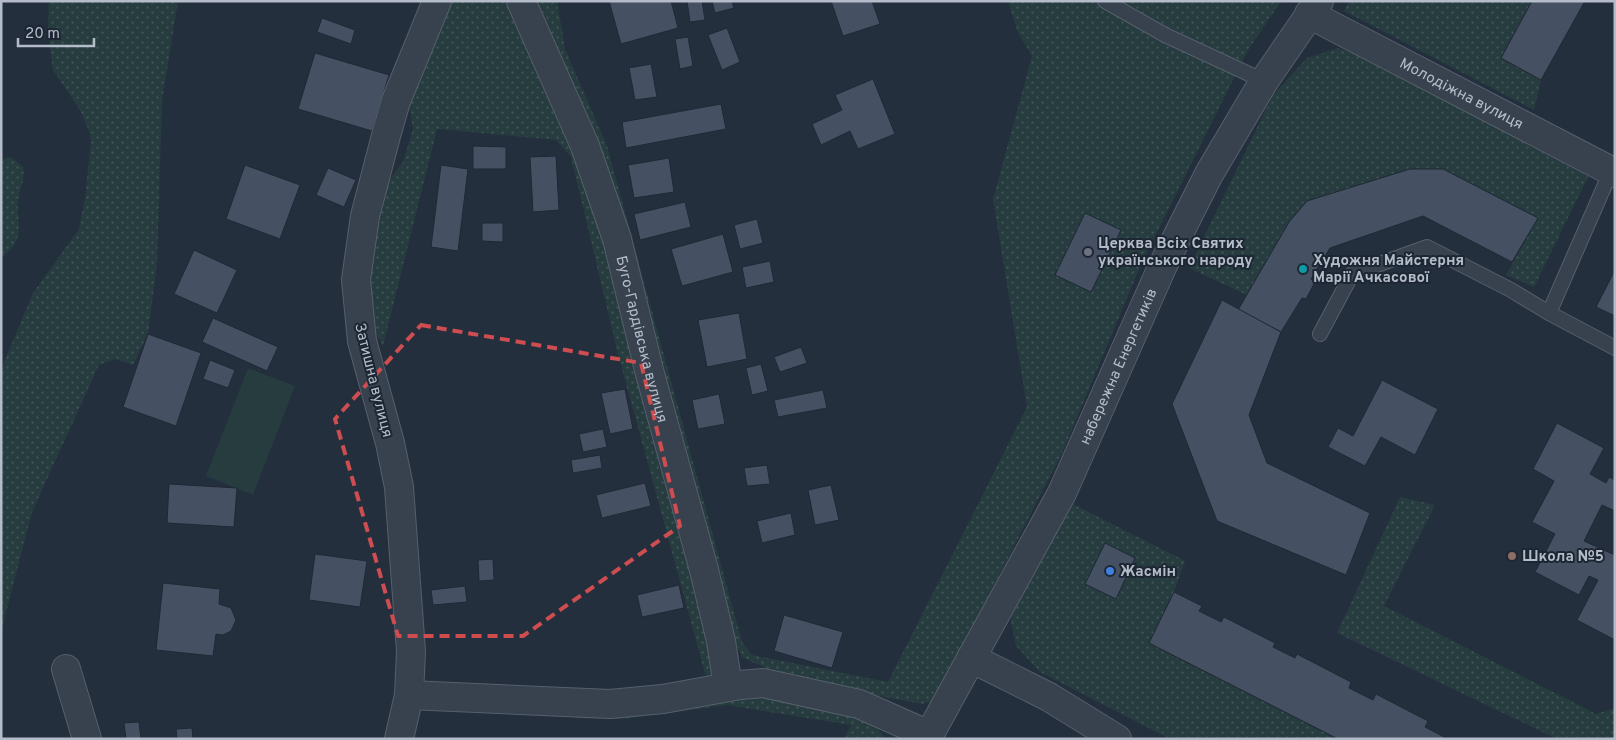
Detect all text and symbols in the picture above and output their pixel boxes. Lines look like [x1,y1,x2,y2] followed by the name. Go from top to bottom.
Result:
[18,15,94,47] scale bar
[25,25,60,44] text: 20 m
[1396,55,1526,135] street label: Молодіжна вулиця
[1098,235,1253,271] place label: Церква Всіх Святих українського народу
[1082,246,1094,258] marker: Церква Всіх Святих українського народу
[1313,252,1464,288] place label: Художня Майстерня Марії Ачкасової
[610,254,671,425] street label: Буго-Гардівська вулиця
[1297,263,1309,275] marker: Художня Майстерня Марії Ачкасової
[1076,286,1162,448] street label: набережна Енергетиків
[349,321,396,440] street label: Затишна вулиця
[1522,548,1604,567] place label: Школа №5
[1506,550,1518,562] marker: Школа №5
[1120,563,1176,582] place label: Жасмін
[1104,565,1116,577] marker: Жасмін

